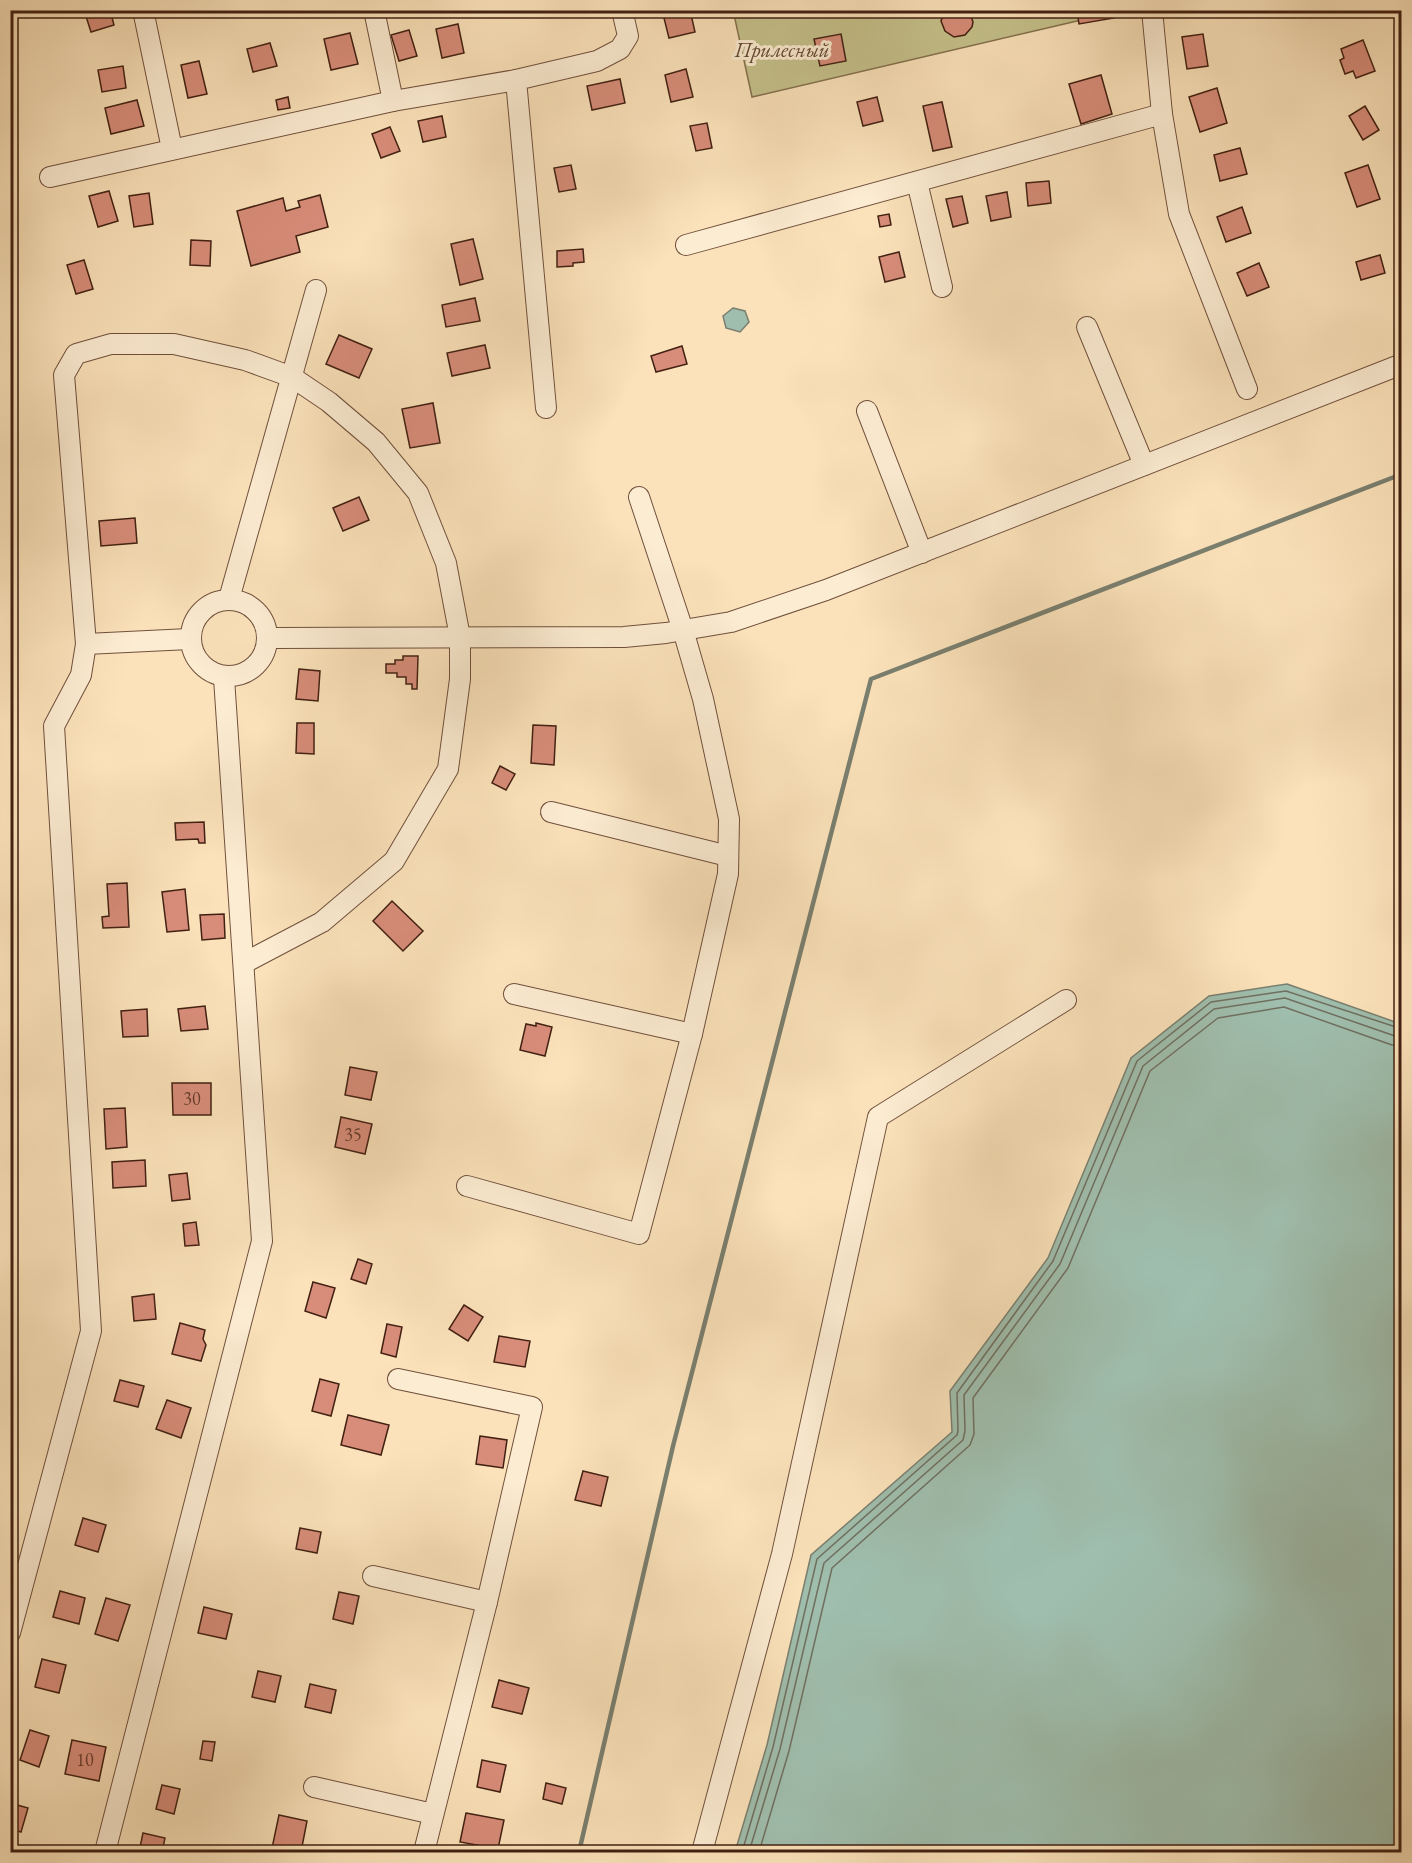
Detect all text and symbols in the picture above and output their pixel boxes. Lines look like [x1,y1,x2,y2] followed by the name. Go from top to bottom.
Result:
[733,36,830,63] park label: Прилесный
[183,1087,201,1110] house number: 30
[344,1123,362,1146] house number: 35
[76,1748,94,1771] house number: 10

